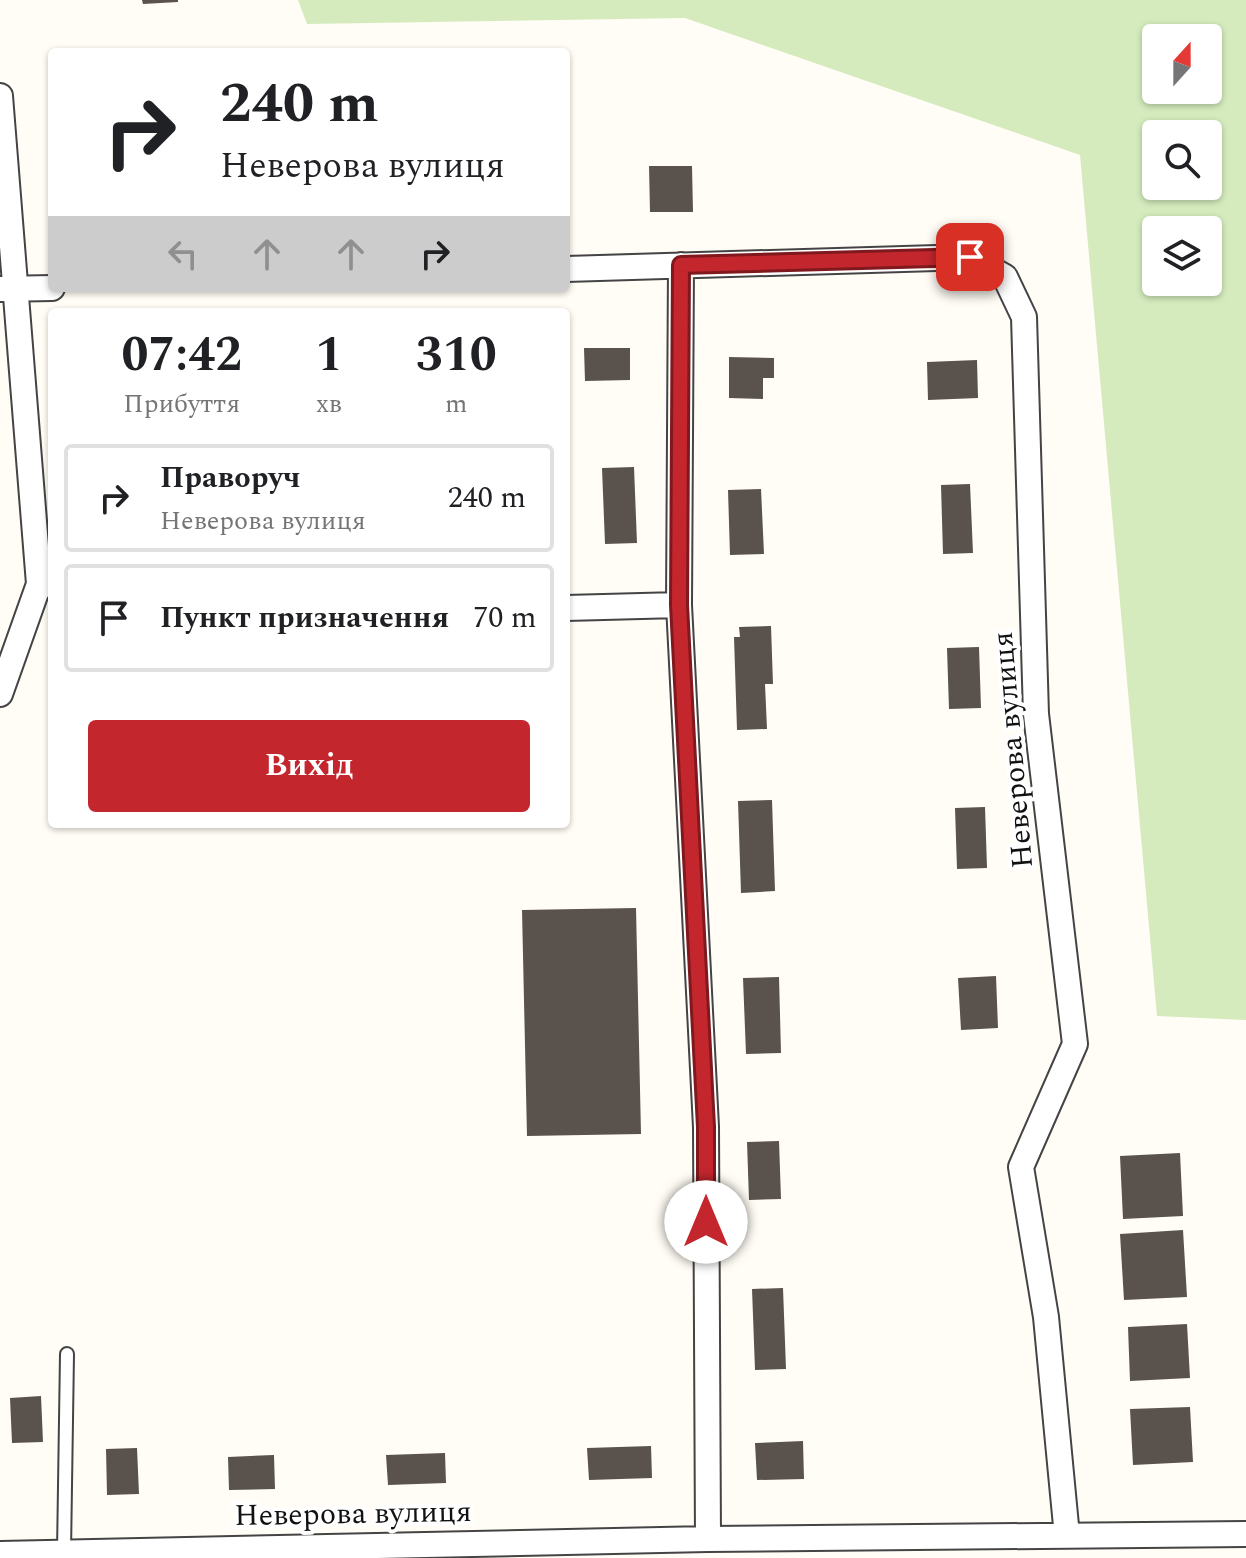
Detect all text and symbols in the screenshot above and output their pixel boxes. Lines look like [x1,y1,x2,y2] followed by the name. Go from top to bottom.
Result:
[1142,24,1222,104] north arrow
[1142,24,1222,296] map controls
[220,62,379,147] text: 240 m
[88,80,192,184] icon: right
[1142,120,1222,200] button: search
[220,139,505,194] text: Неверова вулиця
[1142,216,1222,296] button: layers
[936,223,1004,291] pin
[161,232,205,276] icon: left
[245,232,289,276] icon: ahead
[329,232,373,276] icon: ahead
[413,232,457,276] icon: right
[948,235,992,279] icon: arrive
[121,319,242,392] text: 07:42
[315,319,342,392] text: 1
[416,319,497,392] text: 310
[123,384,240,424] text: Прибуття
[316,384,342,424] text: хв
[445,384,467,424] text: m
[160,455,300,501] text: Праворуч
[448,475,526,521] text: 240 m
[92,476,136,520] icon: right
[160,501,366,541] text: Неверова вулиця
[160,595,449,641] text: Пункт призначення
[473,595,536,641] text: 70 m
[92,596,136,640] icon: arrive
[980,630,1046,870] street label: Неверова вулиця
[88,720,530,812] button: Вихід
[664,1180,748,1264] position arrow
[234,1489,472,1539] street label: Неверова вулиця

